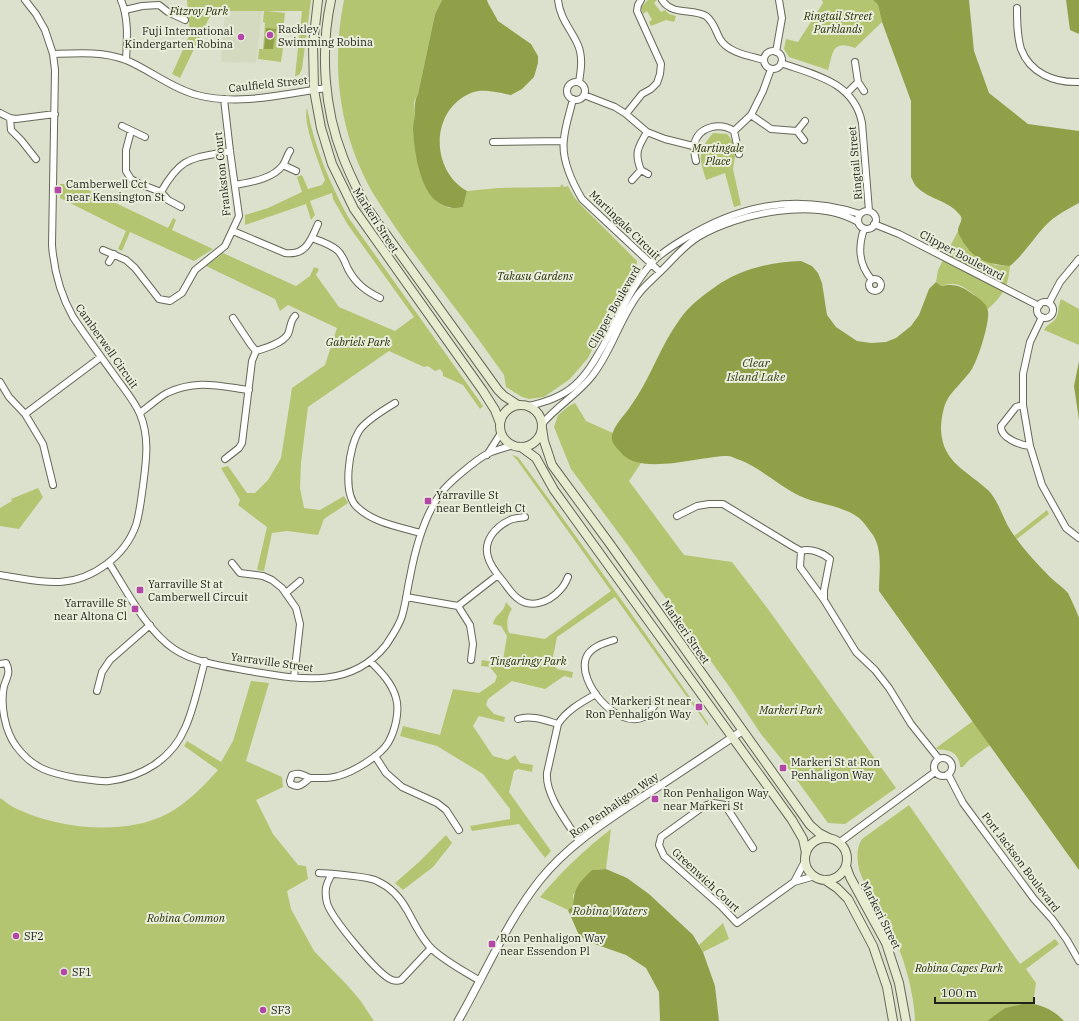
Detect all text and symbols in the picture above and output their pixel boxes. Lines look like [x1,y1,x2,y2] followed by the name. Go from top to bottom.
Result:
[169,4,228,18] park label: Fitzroy Park
[803,9,873,36] park label: Ringtail Street Parklands
[278,22,373,49] place label: Rackley Swimming Robina
[124,24,233,51] place label: Fuji International Kindergarten Robina
[265,30,275,40] marker: Rackley Swimming Robina
[236,32,246,42] marker: Fuji International Kindergarten Robina
[228,73,308,95] street label: Caulfield Street
[845,125,865,200] street label: Ringtail Street
[211,131,233,217] street label: Frankston Court
[691,141,744,168] park label: Martingale Place
[66,177,165,204] place label: Camberwell Cct near Kensington St
[53,185,63,195] marker: Camberwell Cct near Kensington St
[350,185,402,255] street label: Markeri Street
[586,187,664,263] street label: Martingale Circuit
[917,227,1007,283] street label: Clipper Boulevard
[585,263,644,351] street label: Clipper Boulevard
[497,269,574,283] park label: Takasu Gardens
[73,301,142,391] street label: Camberwell Circuit
[326,335,390,349] park label: Gabriels Park
[726,355,786,384] water label: Clear Island Lake
[436,488,526,515] place label: Yarraville St near Bentleigh Ct
[423,496,433,506] marker: Yarraville St near Bentleigh Ct
[148,577,248,604] place label: Yarraville St at Camberwell Circuit
[135,585,145,595] marker: Yarraville St at Camberwell Circuit
[54,596,127,623] place label: Yarraville St near Altona Cl
[659,598,713,667] street label: Markeri Street
[130,604,140,614] marker: Yarraville St near Altona Cl
[230,649,314,675] street label: Yarraville Street
[489,654,567,668] park label: Tingaringy Park
[585,694,691,721] place label: Markeri St near Ron Penhaligon Way
[694,702,704,712] marker: Markeri St near Ron Penhaligon Way
[758,703,823,717] park label: Markeri Park
[791,755,880,782] place label: Markeri St at Ron Penhaligon Way
[778,763,788,773] marker: Markeri St at Ron Penhaligon Way
[567,769,661,841] street label: Ron Penhaligon Way
[663,786,769,813] place label: Ron Penhaligon Way near Markeri St
[650,794,660,804] marker: Ron Penhaligon Way near Markeri St
[979,809,1063,915] street label: Port Jackson Boulevard
[669,845,743,915] street label: Greenwich Court
[858,879,904,951] street label: Markeri Street
[572,903,648,918] water label: Robina Waters
[146,911,226,925] park label: Robina Common
[24,929,44,943] place label: SF2
[11,931,21,941] marker: SF2
[500,931,606,958] place label: Ron Penhaligon Way near Essendon Pl
[487,939,497,949] marker: Ron Penhaligon Way near Essendon Pl
[914,961,1003,975] park label: Robina Capes Park
[72,965,92,979] place label: SF1
[59,967,69,977] marker: SF1
[935,979,1034,1005] scale bar
[941,985,977,1000] text: 100 m
[271,1003,291,1017] place label: SF3
[258,1005,268,1015] marker: SF3

